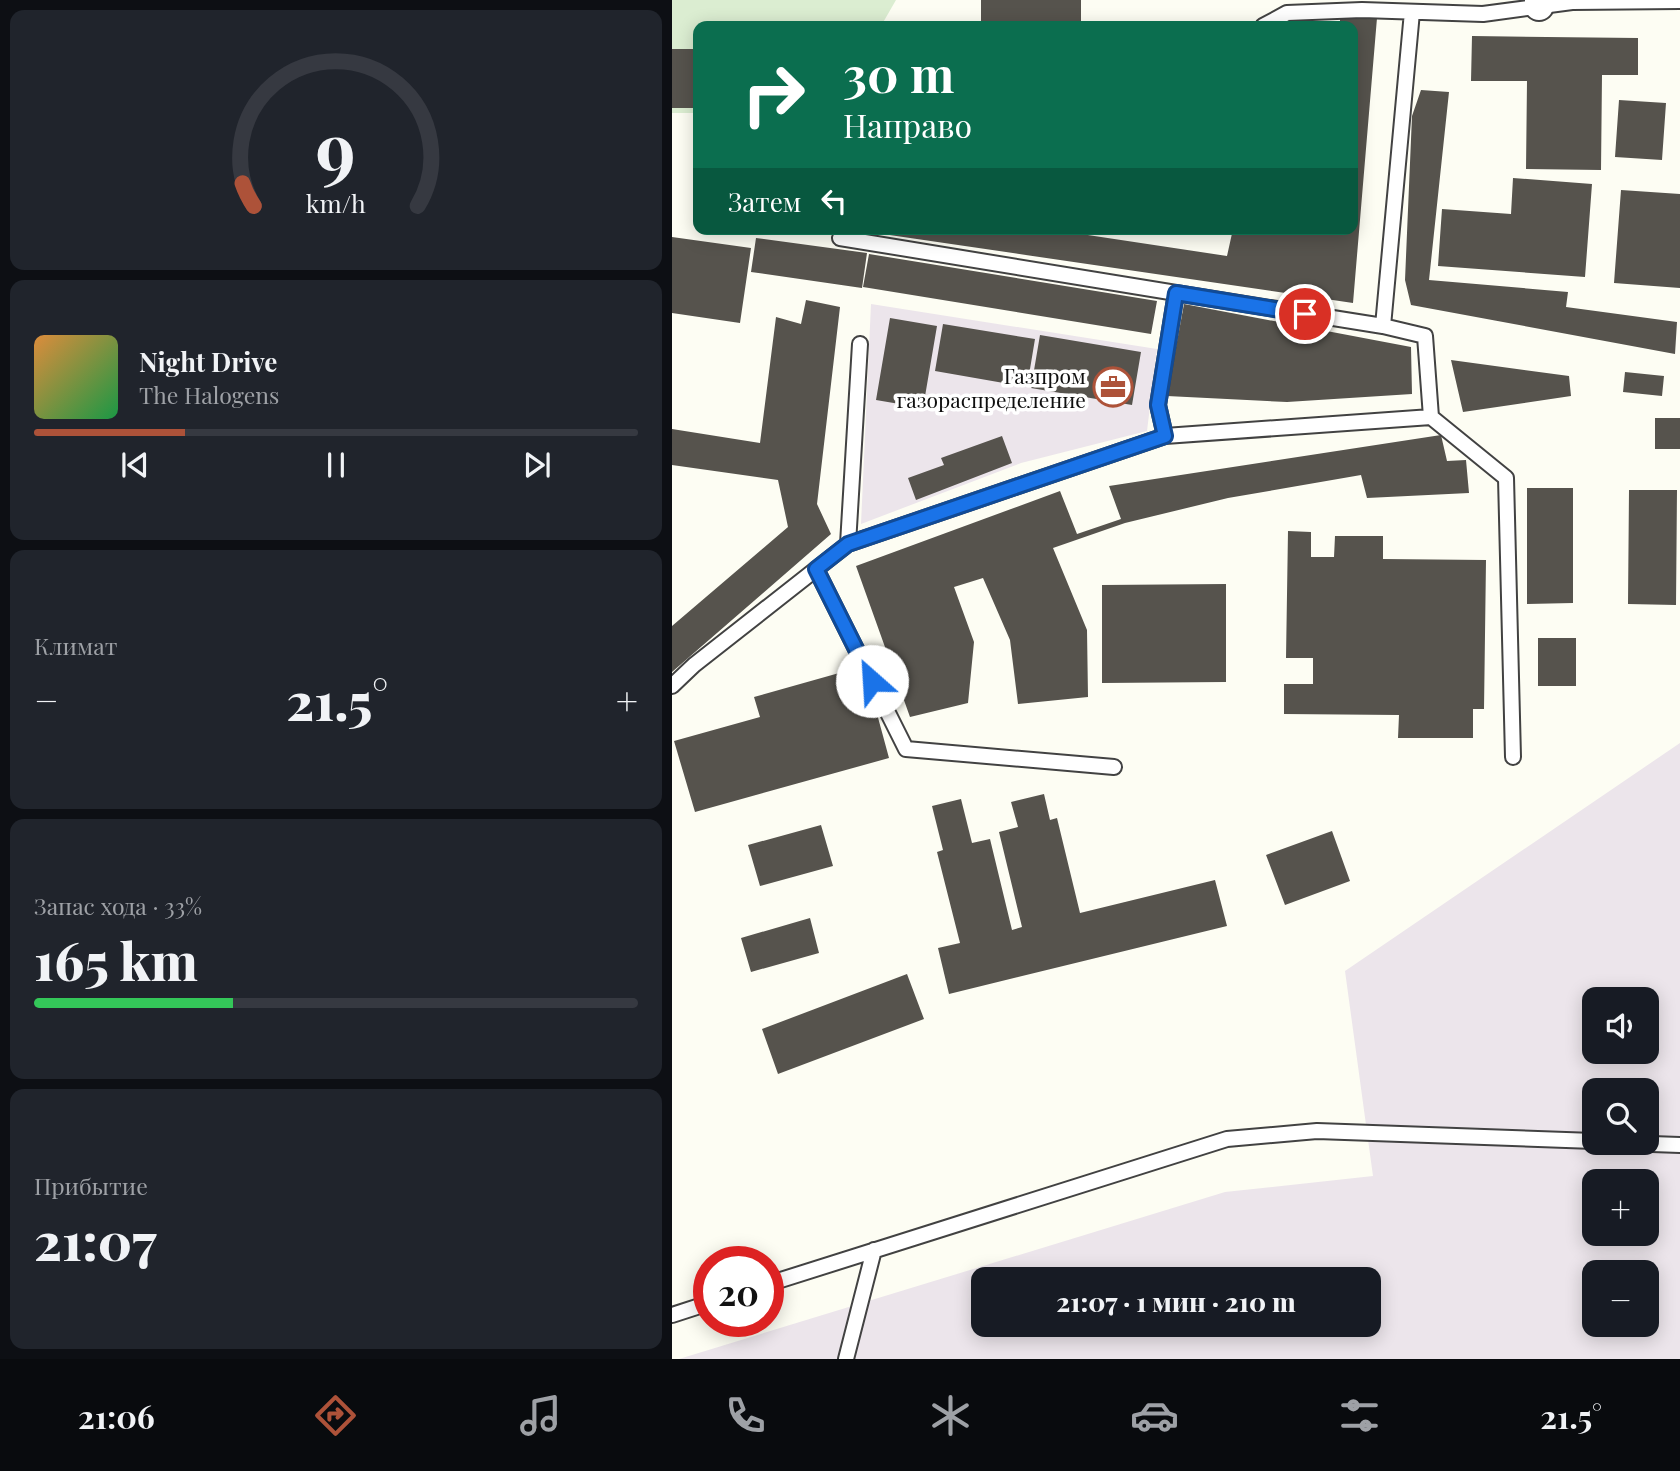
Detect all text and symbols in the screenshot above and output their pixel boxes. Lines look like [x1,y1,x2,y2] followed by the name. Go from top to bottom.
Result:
[843,40,954,105] text: 30 m
[728,49,819,140] icon: right
[316,97,356,194] text: 9
[843,103,972,146] text: Направо
[815,182,853,220] icon: left
[728,184,801,219] text: Затем
[306,186,366,219] text: km/h
[1275,284,1335,344] pin
[1286,295,1324,333] icon: arrive
[139,344,277,379] text: Night Drive
[897,361,1086,413] place label: Газпром газораспределение
[1092,366,1134,408] office icon: Газпром газораспределение
[139,379,279,410] text: The Halogens
[116,446,154,484] icon: previous
[317,446,355,484] icon: pause
[518,446,556,484] icon: next
[34,630,117,661] text: Климат
[835,644,909,718] position arrow
[286,665,388,734] text: 21.5°
[34,674,59,725] text: −
[616,674,638,725] text: +
[34,890,202,921] text: Запас хода · 33%
[34,925,198,994] text: 165 km
[1582,987,1659,1337] map controls
[1582,987,1659,1064] button: sound
[1582,1078,1659,1155] button: search
[1582,1169,1659,1246] button: +
[34,1170,148,1201] text: Прибытие
[34,1205,157,1274] text: 21:07
[693,1246,784,1337] speed limit sign: 20
[1582,1260,1659,1337] button: −
[1056,1284,1296,1319] text: 21:07 · 1 мин · 210 m
[311,1391,360,1440] icon: directions
[516,1391,565,1440] icon: music
[721,1391,770,1440] icon: phone
[926,1391,975,1440] icon: climate
[1130,1391,1179,1440] icon: car
[1335,1391,1384,1440] icon: filters
[78,1394,155,1437] text: 21:06
[1540,1394,1602,1437] text: 21.5°

